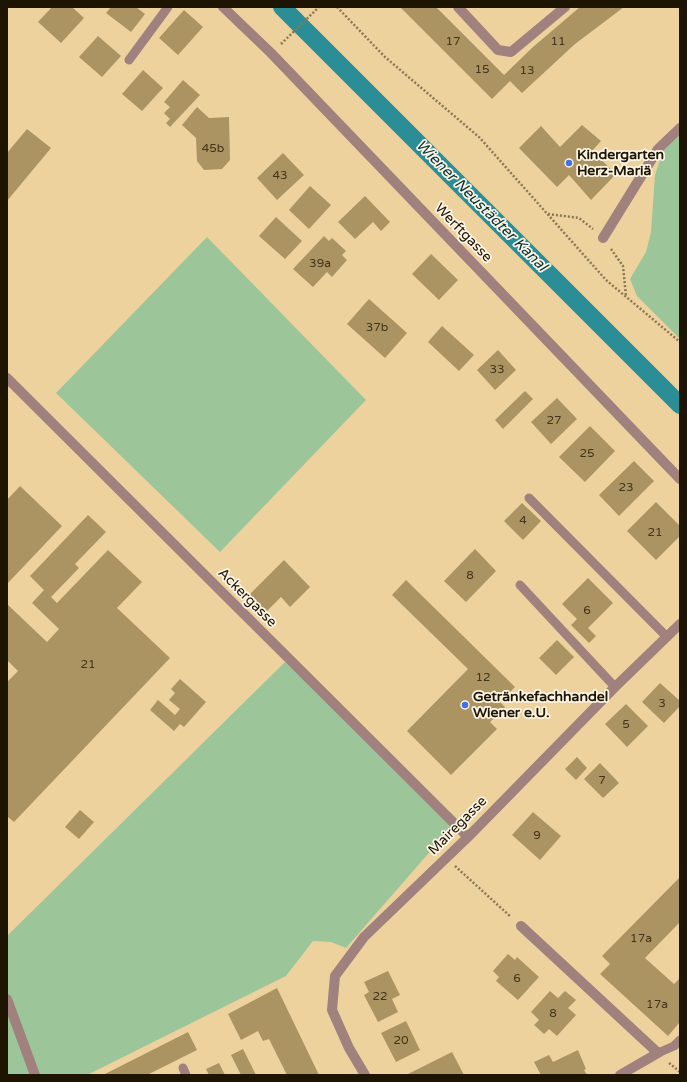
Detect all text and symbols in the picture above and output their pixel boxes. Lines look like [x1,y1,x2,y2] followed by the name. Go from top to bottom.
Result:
[445,35,461,49] house number: 17
[550,35,566,49] house number: 11
[474,63,490,77] house number: 15
[519,64,535,78] house number: 13
[412,137,550,275] water label: Wiener Neustädter Kanal
[202,142,224,156] house number: 45b
[577,147,664,180] place label: Kindergarten Herz-Mariä
[564,158,574,168] marker: Kindergarten Herz-Mariä
[272,169,288,183] house number: 43
[431,200,495,266] street label: Werftgasse
[309,257,331,271] house number: 39a
[366,321,388,335] house number: 37b
[489,363,505,377] house number: 33
[546,414,562,428] house number: 27
[579,447,595,461] house number: 25
[618,481,634,495] house number: 23
[519,514,527,528] house number: 4
[647,526,663,540] house number: 21
[214,565,280,631] street label: Ackergasse
[466,569,474,583] house number: 8
[583,604,591,618] house number: 6
[80,658,96,672] house number: 21
[475,671,491,685] house number: 12
[473,689,608,722] place label: Getränkefachhandel Wiener e.U.
[658,697,666,711] house number: 3
[460,700,470,710] marker: Getränkefachhandel Wiener e.U.
[622,718,630,732] house number: 5
[598,774,606,788] house number: 7
[425,793,491,859] street label: Mairegasse
[533,829,541,843] house number: 9
[630,932,652,946] house number: 17a
[513,972,521,986] house number: 6
[372,990,388,1004] house number: 22
[646,998,668,1012] house number: 17a
[549,1007,557,1021] house number: 8
[393,1034,409,1048] house number: 20

